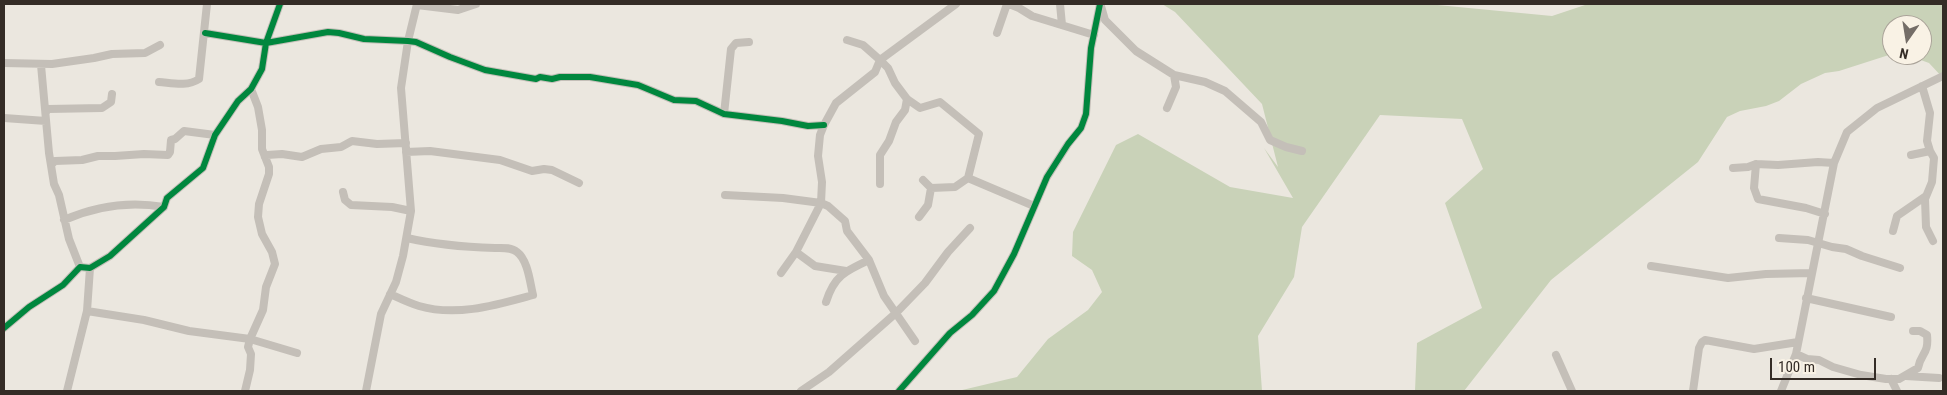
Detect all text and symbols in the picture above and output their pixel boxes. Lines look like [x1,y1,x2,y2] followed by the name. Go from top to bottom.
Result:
[1882,15,1932,65] north arrow
[1898,45,1910,62] text: N
[1772,348,1878,380] scale bar
[1778,358,1815,376] text: 100 m

